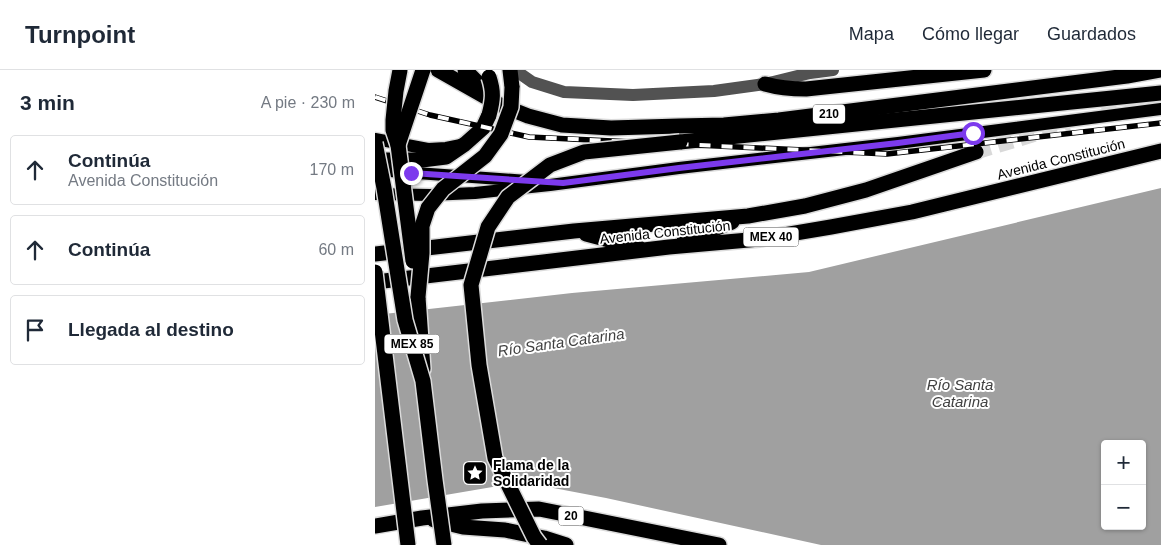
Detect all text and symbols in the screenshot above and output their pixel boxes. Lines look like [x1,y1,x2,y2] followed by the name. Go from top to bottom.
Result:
[25,21,135,48] text: Turnpoint
[849,24,894,44] text: Mapa
[922,24,1019,44] text: Cómo llegar
[1047,24,1136,44] text: Guardados
[20,91,75,114] text: 3 min
[261,94,355,111] text: A pie · 230 m
[813,104,845,124] road number: 210
[962,122,985,145] route start
[995,135,1127,183] street label: Avenida Constitución
[68,150,150,171] text: Continúa
[21,156,49,184] icon: ahead
[310,161,354,178] text: 170 m
[400,162,423,185] route end
[68,172,218,189] text: Avenida Constitución
[599,217,731,247] street label: Avenida Constitución
[743,228,799,246] road number: MEX 40
[21,236,49,264] icon: ahead
[68,239,150,260] text: Continúa
[318,241,354,258] text: 60 m
[21,316,49,344] icon: arrive
[68,319,234,340] text: Llegada al destino
[497,325,625,359] water label: Río Santa Catarina
[385,334,439,354] road number: MEX 85
[927,376,993,410] water label: Río Santa Catarina
[1101,440,1146,530] map controls
[1101,440,1146,485] button: +
[493,457,569,489] place label: Flama de la Solidaridad
[462,460,488,486] place icon: Flama de la Solidaridad
[1101,485,1146,530] button: −
[559,506,583,526] road number: 20

